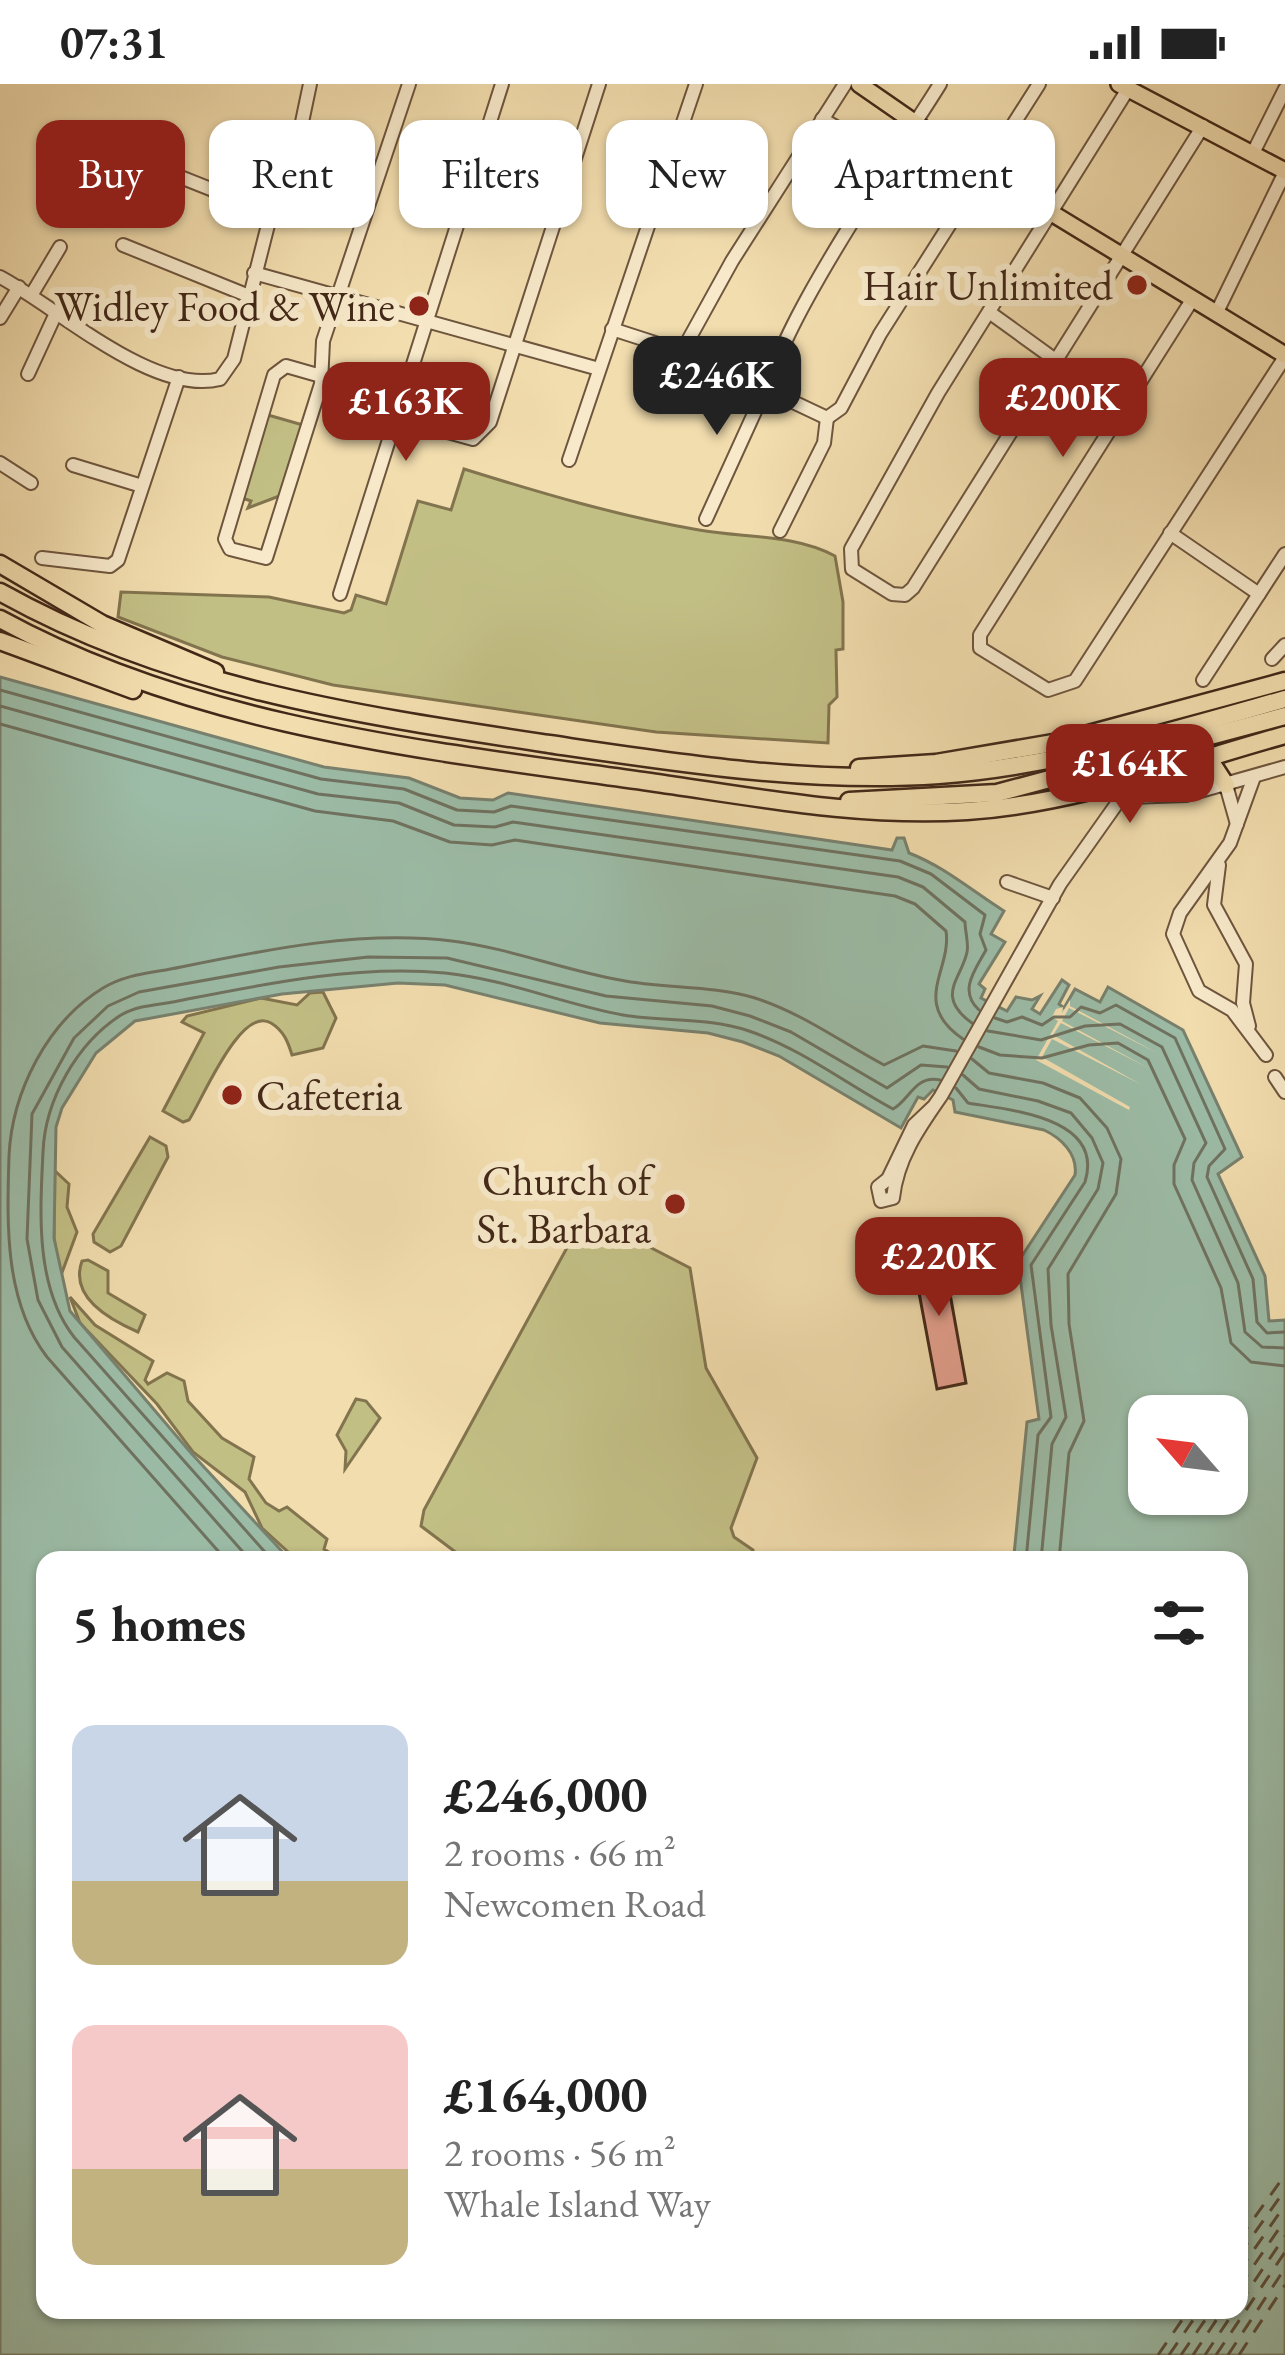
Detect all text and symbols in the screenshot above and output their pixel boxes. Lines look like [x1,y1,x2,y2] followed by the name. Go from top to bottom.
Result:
[60,13,168,71] text: 07:31
[36,120,185,228] chip: Buy
[209,120,375,228] chip: Rent
[399,120,582,228] chip: Filters
[606,120,768,228] chip: New
[792,120,1055,228] chip: Apartment
[863,258,1114,313] place label: Hair Unlimited
[1124,272,1150,298] marker: Hair Unlimited
[54,279,395,334] place label: Widley Food & Wine
[406,293,432,319] marker: Widley Food & Wine
[633,336,801,438] pin: £246K
[660,349,774,400] text: £246K
[979,358,1147,460] pin: £200K
[322,362,490,464] pin: £163K
[1006,371,1120,422] text: £200K
[349,375,463,426] text: £163K
[1046,724,1214,826] pin: £164K
[1073,737,1187,788] text: £164K
[256,1068,402,1123] place label: Cafeteria
[219,1082,245,1108] marker: Cafeteria
[476,1153,656,1256] place label: Church of St. Barbara
[662,1191,688,1217] marker: Church of St. Barbara
[855,1217,1023,1319] pin: £220K
[882,1230,996,1281] text: £220K
[1128,1395,1248,1515] north arrow
[1128,1395,1248,1515] map controls
[72,1590,246,1656] text: 5 homes
[1146,1590,1212,1656] icon: filters
[444,1761,647,1827] text: £246,000
[168,1773,312,1917] icon: home
[444,1827,676,1878] text: 2 rooms · 66 m²
[444,1878,706,1929] text: Newcomen Road
[444,2061,647,2127] text: £164,000
[168,2073,312,2217] icon: home
[444,2127,676,2178] text: 2 rooms · 56 m²
[444,2178,711,2229] text: Whale Island Way

